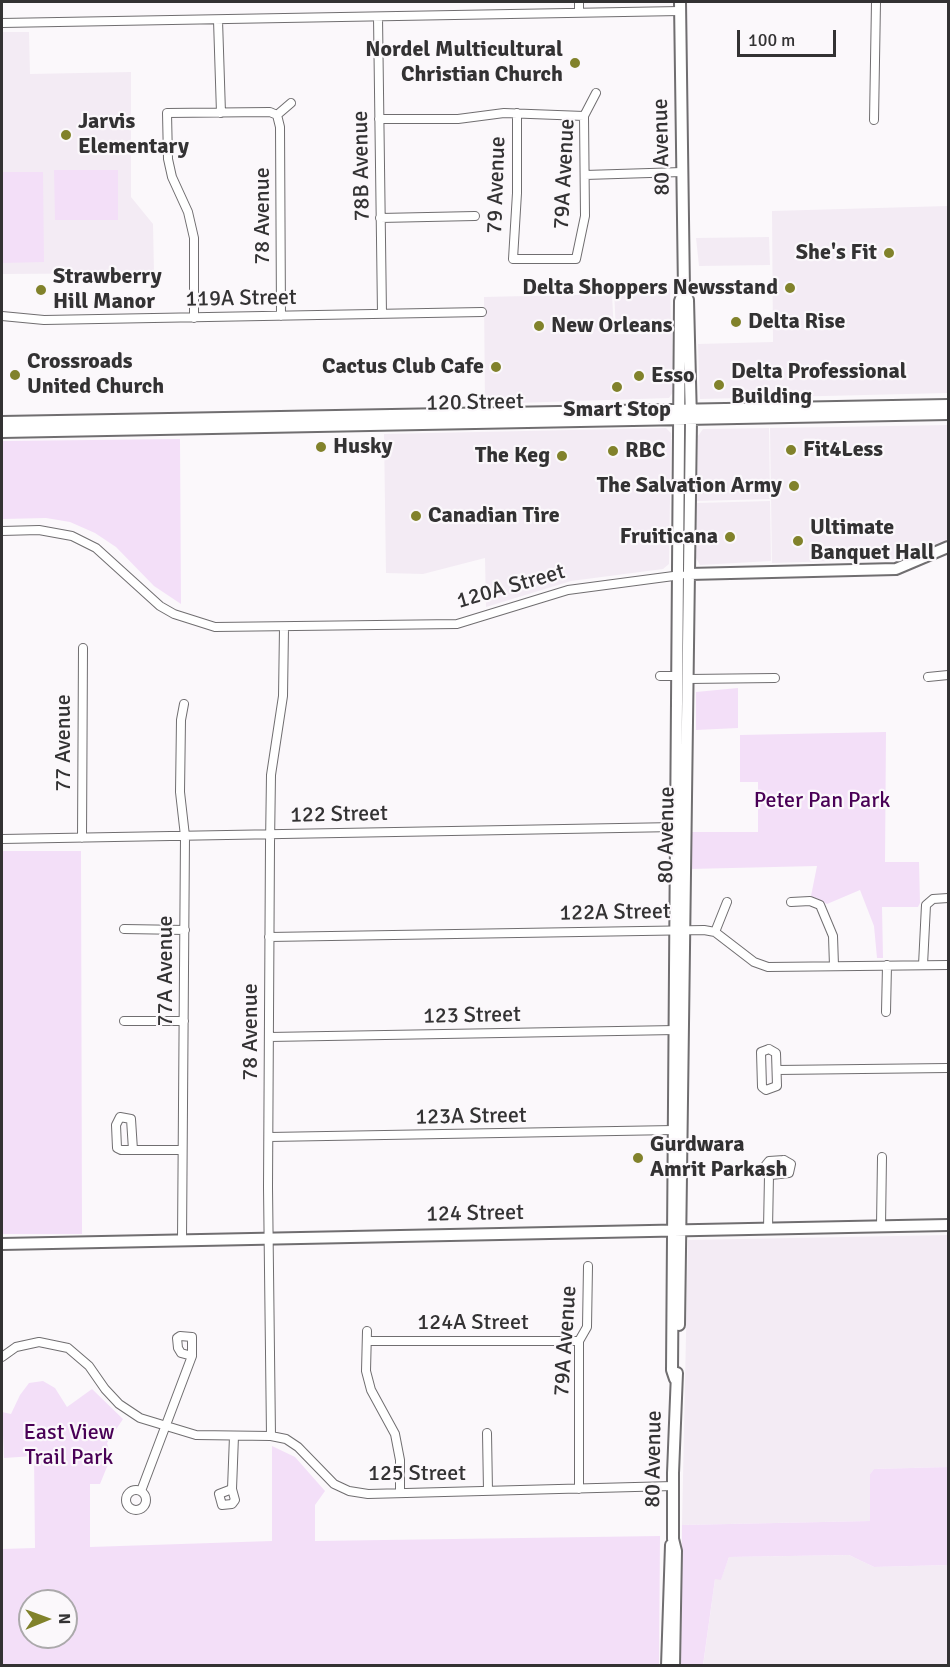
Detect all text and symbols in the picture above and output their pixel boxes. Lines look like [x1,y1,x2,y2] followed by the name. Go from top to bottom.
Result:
[740,18,839,56] scale bar
[748,29,795,51] text: 100 m
[365,37,563,88] place label: Nordel Multicultural Christian Church
[568,56,582,70] marker: Nordel Multicultural Christian Church
[648,98,676,196] street label: 80 Avenue
[78,109,189,160] place label: Jarvis Elementary
[348,110,376,222] street label: 78B Avenue
[549,118,581,230] street label: 79A Avenue
[59,128,73,142] marker: Jarvis Elementary
[482,136,512,234] street label: 79 Avenue
[250,167,276,265] street label: 78 Avenue
[796,240,877,266] place label: She's Fit
[882,246,896,260] marker: She's Fit
[53,264,162,316] place label: Strawberry Hill Manor
[522,275,778,301] place label: Delta Shoppers Newsstand
[783,281,797,295] marker: Delta Shoppers Newsstand
[34,283,48,297] marker: Strawberry Hill Manor
[185,285,297,313] street label: 119A Street
[748,309,845,335] place label: Delta Rise
[551,313,673,339] place label: New Orleans
[729,315,743,329] marker: Delta Rise
[532,319,546,333] marker: New Orleans
[27,349,164,400] place label: Crossroads United Church
[322,354,484,380] place label: Cactus Club Cafe
[731,359,907,410] place label: Delta Professional Building
[489,360,503,374] marker: Cactus Club Cafe
[651,363,695,389] place label: Esso
[8,368,22,382] marker: Crossroads United Church
[632,369,646,383] marker: Esso
[712,378,726,392] marker: Delta Professional Building
[610,380,624,394] marker: Smart Stop
[426,389,524,417] street label: 120 Street
[563,397,671,423] place label: Smart Stop
[333,434,392,460] place label: Husky
[803,437,883,463] place label: Fit4Less
[625,438,665,464] place label: RBC
[314,440,328,454] marker: Husky
[475,443,550,469] place label: The Keg
[784,443,798,457] marker: Fit4Less
[606,444,620,458] marker: RBC
[555,449,569,463] marker: The Keg
[597,473,782,499] place label: The Salvation Army
[787,479,801,493] marker: The Salvation Army
[428,503,560,529] place label: Canadian Tire
[409,509,423,523] marker: Canadian Tire
[810,515,935,566] place label: Ultimate Banquet Hall
[620,524,718,550] place label: Fruiticana
[723,530,737,544] marker: Fruiticana
[791,534,805,548] marker: Ultimate Banquet Hall
[454,559,568,615] street label: 120A Street
[51,694,77,792] street label: 77 Avenue
[653,786,681,884] street label: 80 Avenue
[754,788,890,814] park label: Peter Pan Park
[290,801,388,829] street label: 122 Street
[559,899,671,927] street label: 122A Street
[153,916,179,1026] street label: 77A Avenue
[238,983,264,1081] street label: 78 Avenue
[423,1002,521,1030] street label: 123 Street
[415,1103,527,1131] street label: 123A Street
[650,1132,788,1184] place label: Gurdwara Amrit Parkash
[631,1151,645,1165] marker: Gurdwara Amrit Parkash
[426,1200,524,1228] street label: 124 Street
[549,1285,583,1397] street label: 79A Avenue
[417,1310,529,1336] street label: 124A Street
[640,1410,668,1508] street label: 80 Avenue
[24,1420,114,1472] park label: East View Trail Park
[368,1461,466,1487] street label: 125 Street
[18,1589,78,1649] north arrow
[54,1613,74,1624] text: N

